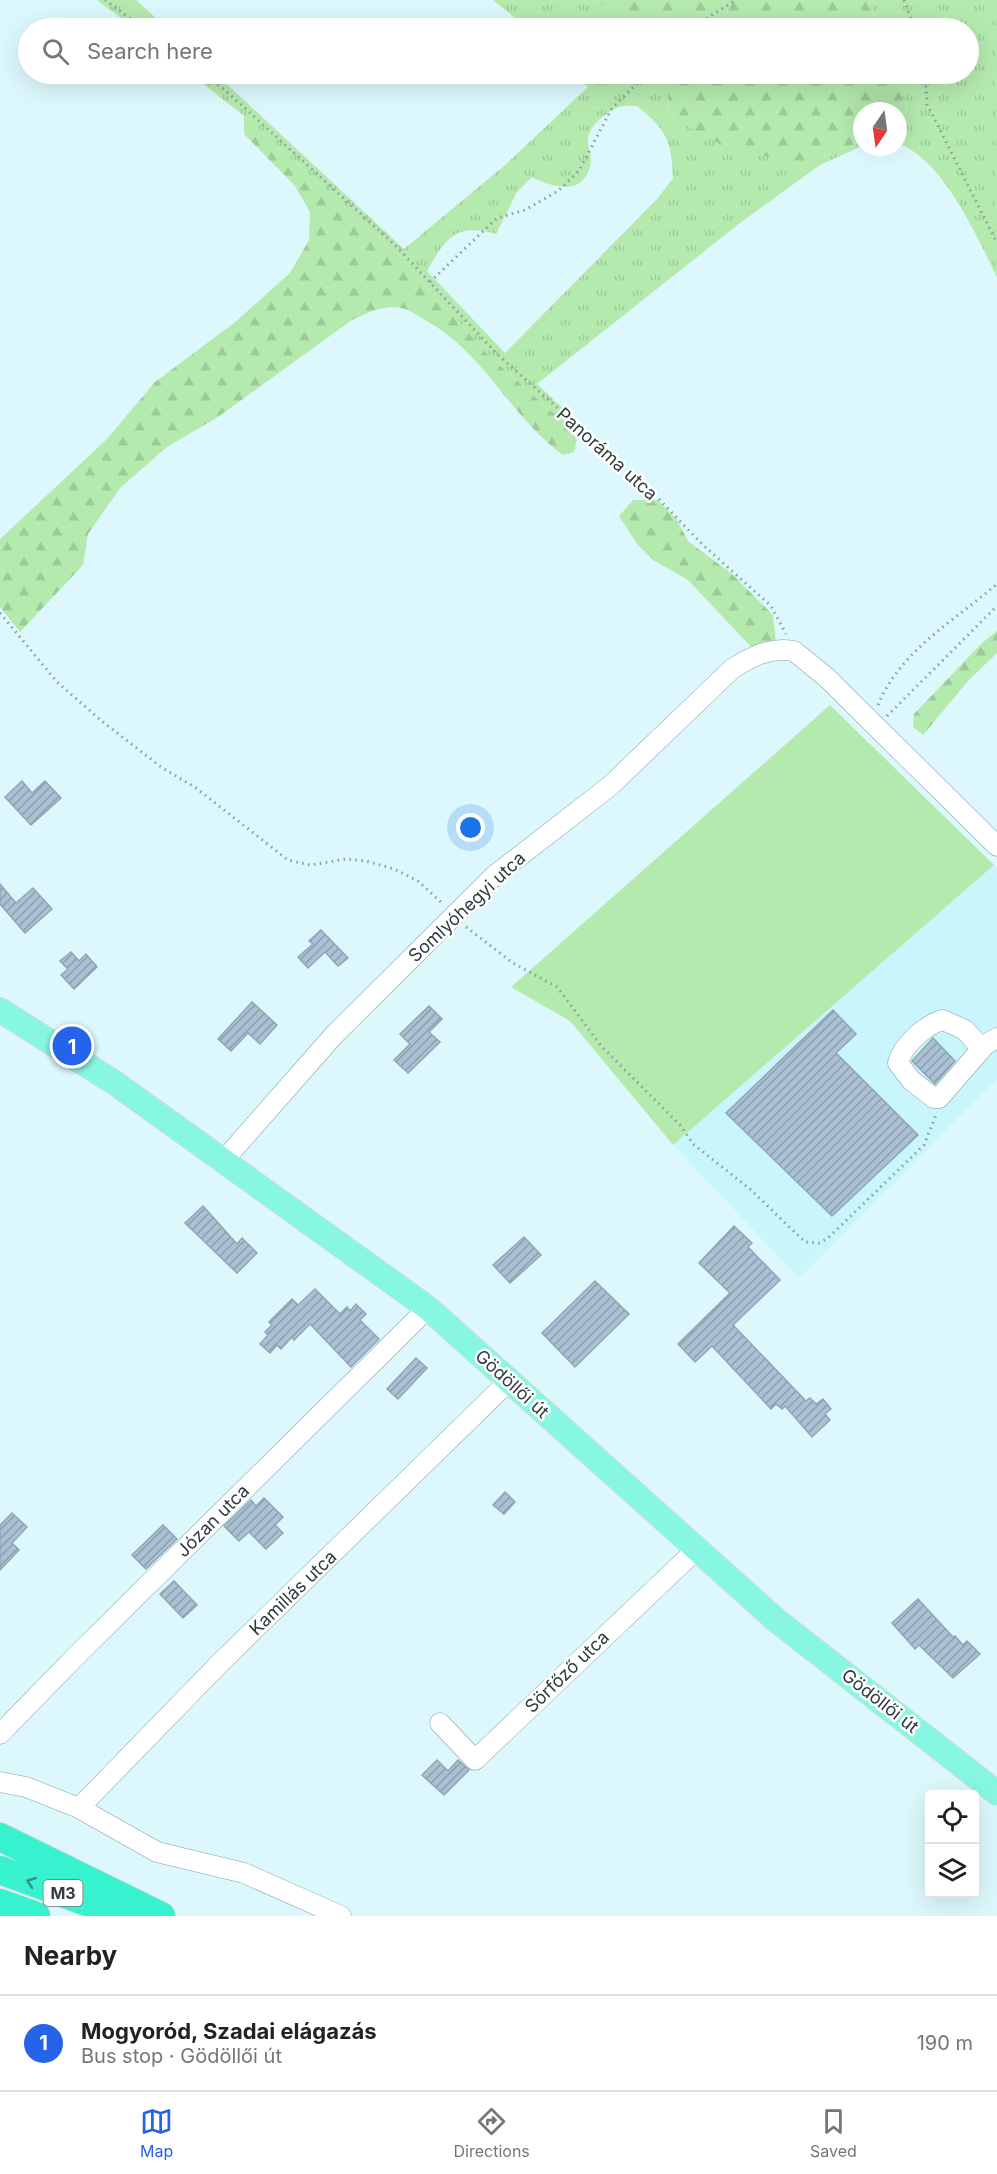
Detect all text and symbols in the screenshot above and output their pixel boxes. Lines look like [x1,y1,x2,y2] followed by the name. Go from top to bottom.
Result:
[18,18,979,84] search box
[39,35,72,68] icon: search
[87,38,213,64] text: Search here
[853,102,907,156] north arrow
[553,403,662,504] street label: Panoráma utca
[456,813,485,842] your location
[404,847,529,966] street label: Somlyóhegyi utca
[52,1024,92,1068] pin: 1
[471,1345,553,1422] street label: Gödöllői út
[172,1480,253,1561] street label: Józan utca
[245,1546,340,1639] street label: Kamillás utca
[520,1626,613,1717] street label: Sörfőző utca
[838,1664,923,1737] street label: Gödöllői út
[925,1790,979,1898] map controls
[925,1790,979,1844] button: locate
[925,1844,979,1898] button: layers
[26,1876,37,1889] one-way arrow
[44,1880,82,1906] road number: M3
[24,1940,117,1971] text: Nearby
[81,2018,377,2044] text: Mogyoród, Szadai elágazás
[39,2031,48,2055] text: 1
[917,2031,973,2055] text: 190 m
[81,2044,282,2068] text: Bus stop · Gödöllői út
[140,2105,173,2161] tab: Map
[454,2105,530,2161] tab: Directions
[810,2105,857,2161] tab: Saved

